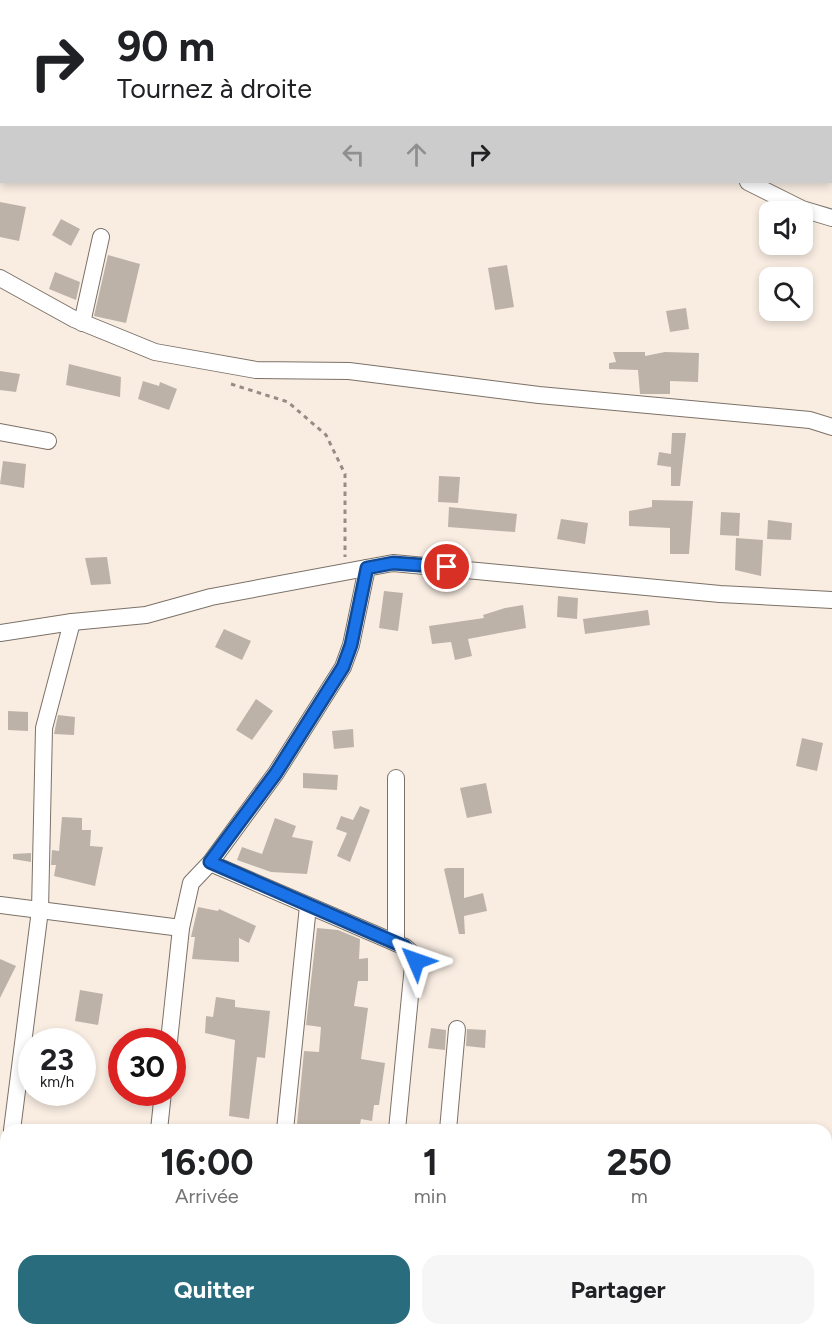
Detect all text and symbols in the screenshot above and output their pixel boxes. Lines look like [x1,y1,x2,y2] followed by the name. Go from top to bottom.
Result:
[117,21,215,72] text: 90 m
[18,24,96,102] icon: right
[117,72,312,105] text: Tournez à droite
[337,138,370,171] icon: left
[400,138,433,171] icon: ahead
[463,138,496,171] icon: right
[759,201,813,321] map controls
[759,201,813,255] button: sound
[759,267,813,321] button: search
[421,541,472,592] pin
[430,550,463,583] icon: arrive
[384,929,448,993] position arrow
[108,1028,186,1106] speed limit sign: 30
[40,1041,74,1078] text: 23
[40,1073,74,1091] text: km/h
[160,1141,254,1184] text: 16:00
[423,1141,438,1184] text: 1
[607,1141,672,1184] text: 250
[175,1184,239,1208] text: Arrivée
[414,1184,447,1208] text: min
[631,1184,648,1208] text: m
[18,1255,410,1324] button: Quitter
[422,1255,814,1324] button: Partager

